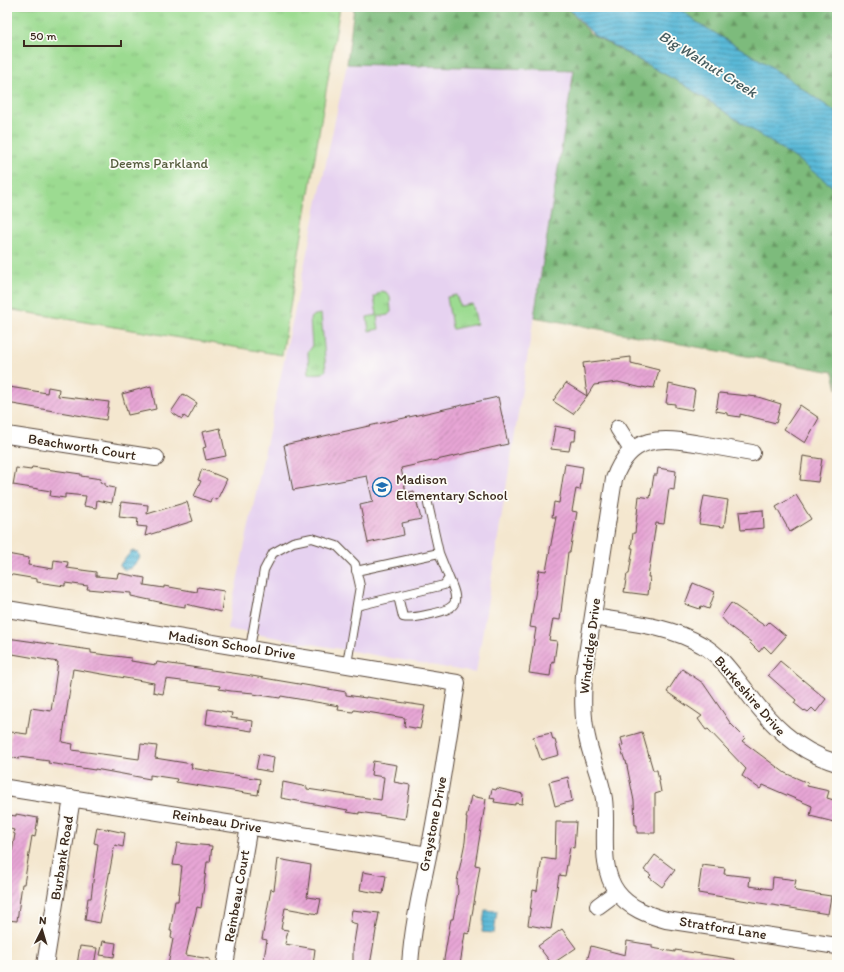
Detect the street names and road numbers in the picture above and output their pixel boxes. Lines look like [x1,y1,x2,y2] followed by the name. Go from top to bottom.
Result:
[27,430,137,464] street label: Beachworth Court
[576,597,604,695] street label: Windridge Drive
[167,627,297,664] street label: Madison School Drive
[711,653,789,740] street label: Burkeshire Drive
[415,775,451,873] street label: Graystone Drive
[171,806,263,837] street label: Reinbeau Drive
[47,814,77,901] street label: Burbank Road
[221,849,253,943] street label: Reinbeau Court
[678,913,768,943] street label: Stratford Lane

